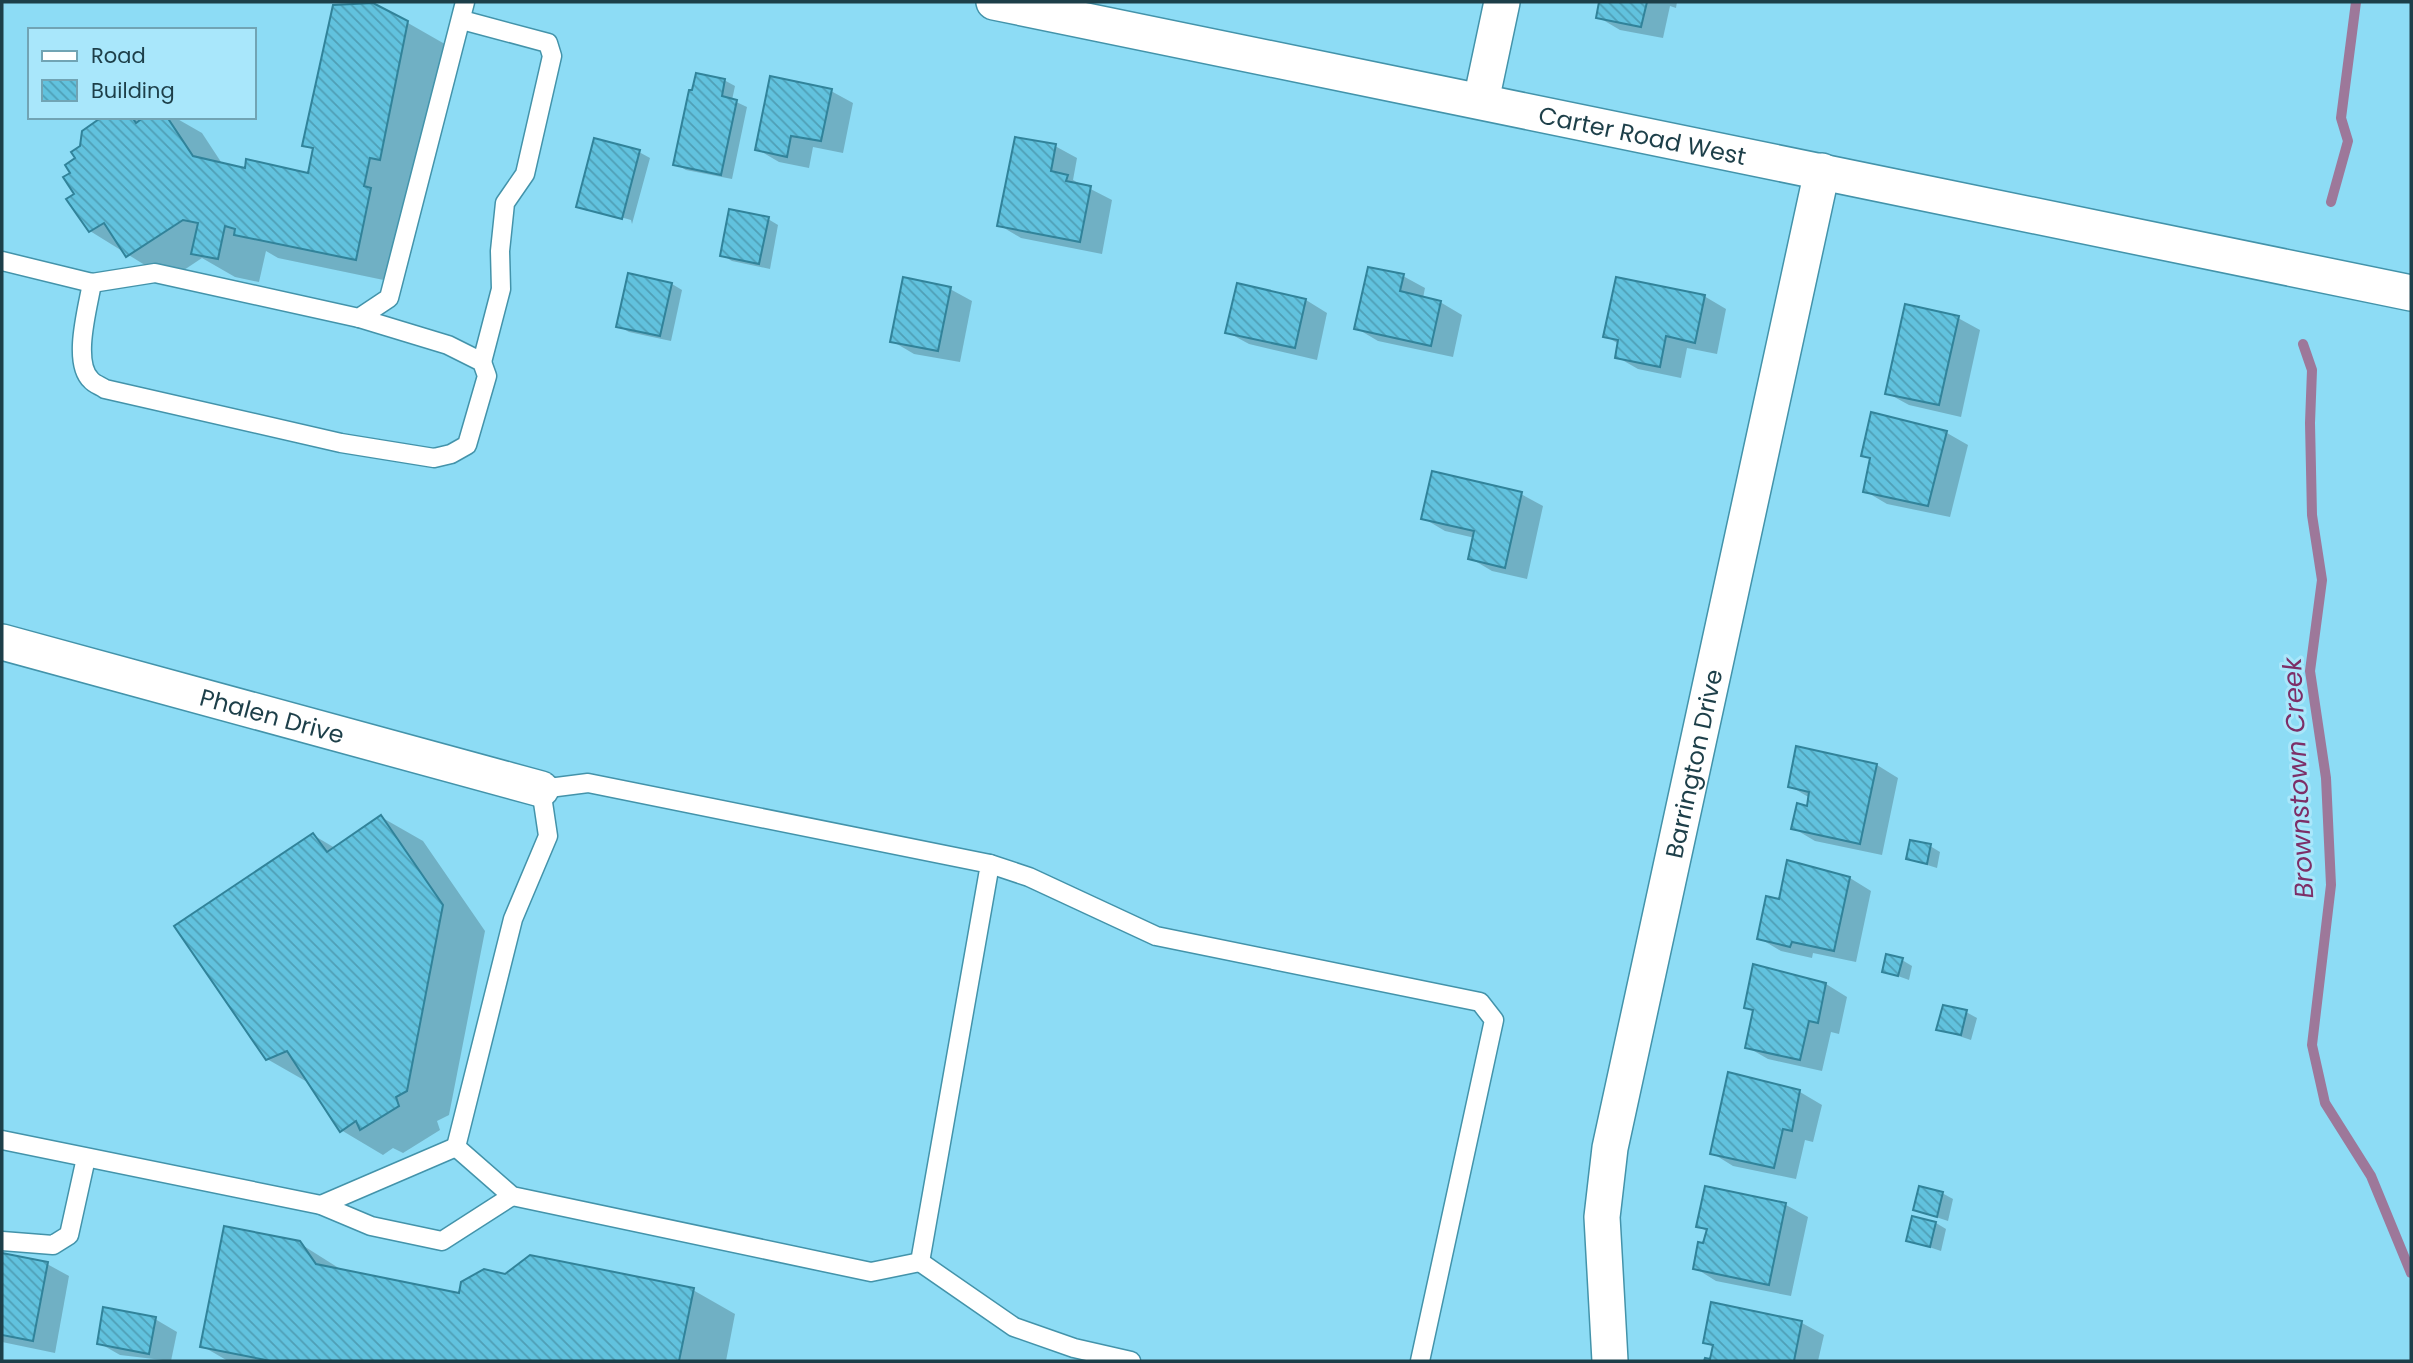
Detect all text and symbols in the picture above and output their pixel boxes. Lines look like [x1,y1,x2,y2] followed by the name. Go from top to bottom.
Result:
[28,28,256,119] legend
[91,41,146,70] text: Road
[91,76,175,105] text: Building
[1536,98,1749,173] street label: Carter Road West
[2274,655,2322,899] water label: Brownstown Creek
[1657,666,1730,861] street label: Barrington Drive
[196,680,348,751] street label: Phalen Drive

